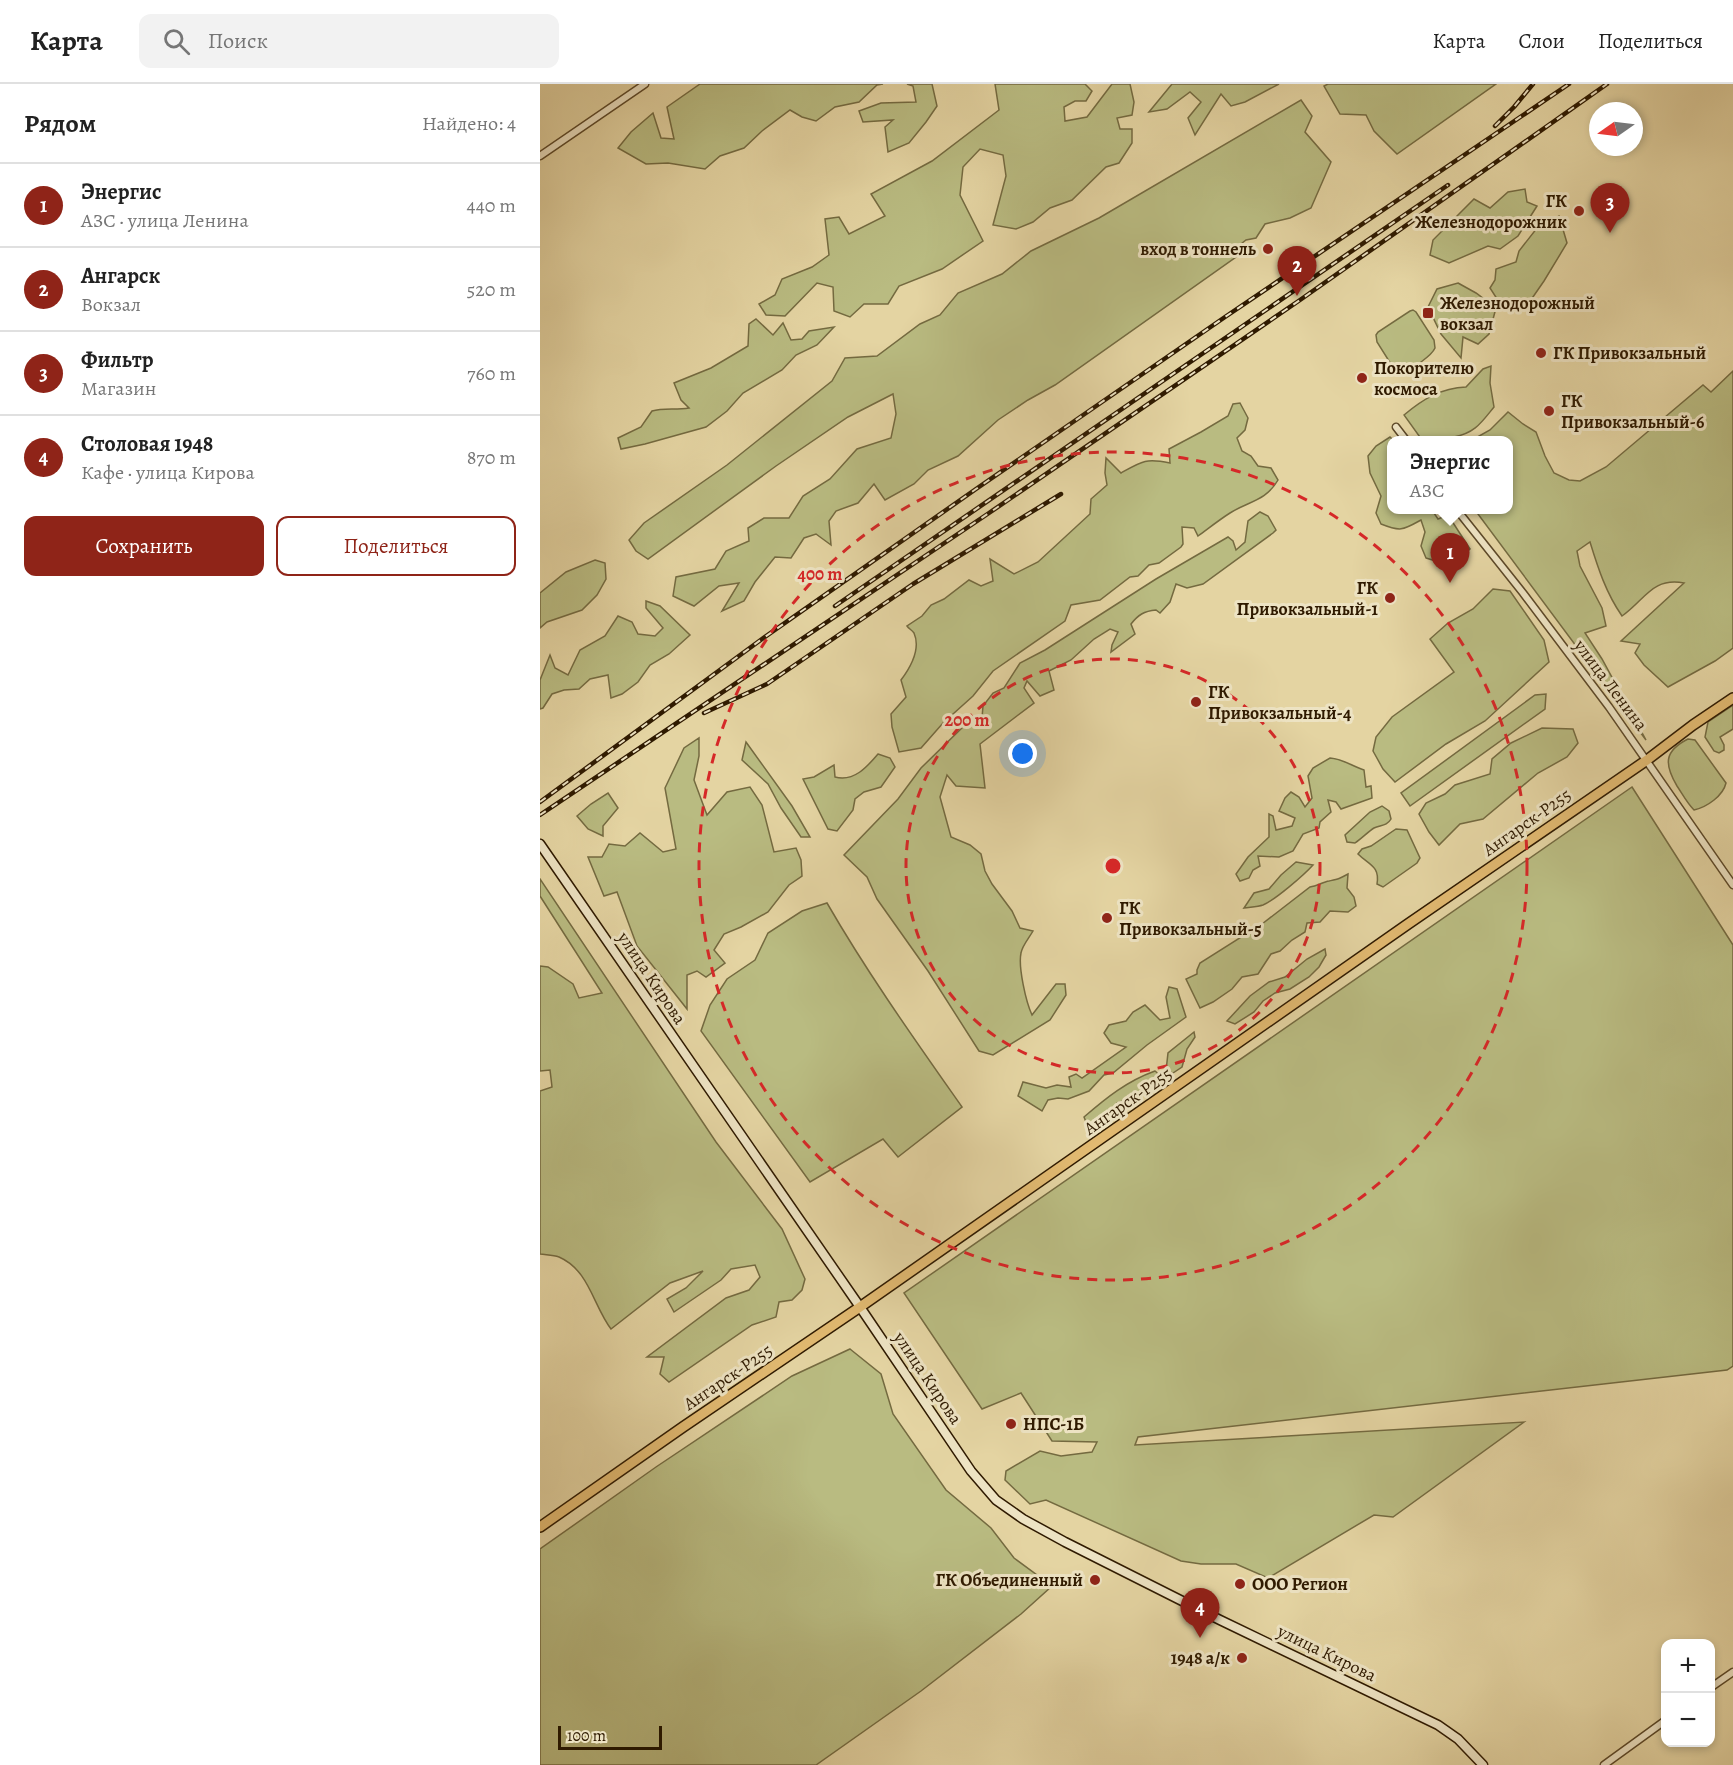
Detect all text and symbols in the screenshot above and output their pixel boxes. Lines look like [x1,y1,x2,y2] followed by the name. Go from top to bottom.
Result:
[139,14,559,68] search box
[30,22,103,60] text: Карта
[160,25,193,58] icon: search
[208,26,268,56] text: Поиск
[1432,27,1485,55] text: Карта
[1518,27,1565,55] text: Слои
[1598,27,1703,55] text: Поделиться
[1589,102,1643,156] north arrow
[24,106,96,141] text: Рядом
[422,110,516,137] text: Найдено: 4
[81,177,162,207] text: Энергис
[1590,184,1630,233] pin: 3
[1415,189,1567,234] place label: ГК Железнодорожник
[40,192,47,219] text: 1
[467,192,516,219] text: 440 m
[1572,204,1586,218] marker: ГК Железнодорожник
[81,207,249,234] text: АЗС · улица Ленина
[1140,237,1257,261] place label: вход в тоннель
[1261,242,1275,256] marker: вход в тоннель
[1278,246,1317,296] pin: 2
[81,261,160,291] text: Ангарск
[39,276,48,303] text: 2
[467,276,516,303] text: 520 m
[81,291,141,318] text: Вокзал
[1440,291,1595,336] place label: Железнодорожный вокзал
[1421,306,1435,320] marker: Железнодорожный вокзал
[1553,341,1706,365] place label: ГК Привокзальный
[81,345,154,375] text: Фильтр
[1534,346,1548,360] marker: ГК Привокзальный
[1374,356,1474,401] place label: Покорителю космоса
[39,360,48,387] text: 3
[467,360,516,387] text: 760 m
[1355,371,1369,385] marker: Покорителю космоса
[81,375,156,402] text: Магазин
[1561,389,1704,434] place label: ГК Привокзальный-6
[1542,404,1556,418] marker: ГК Привокзальный-6
[81,429,213,459] text: Столовая 1948
[1387,436,1513,514] popup
[39,444,48,471] text: 4
[467,444,516,471] text: 870 m
[1410,447,1490,477] text: Энергис
[81,459,255,486] text: Кафе · улица Кирова
[1410,477,1445,504] text: АЗС
[24,516,264,576] button: Сохранить
[276,516,516,576] button: Поделиться
[1430,534,1470,583] pin: 1
[798,562,842,586] text: 400 m
[1237,576,1379,621] place label: ГК Привокзальный-1
[1383,591,1397,605] marker: ГК Привокзальный-1
[1568,633,1654,736] street label: улица Ленина
[1208,680,1352,725] place label: ГК Привокзальный-4
[1189,695,1203,709] marker: ГК Привокзальный-4
[944,708,990,732] text: 200 m
[1008,739,1037,768] your location
[1477,783,1576,862] street label: Ангарск-Р255
[1103,856,1123,876] centre of rings
[1119,896,1262,941] place label: ГК Привокзальный-5
[1100,911,1114,925] marker: ГК Привокзальный-5
[612,926,692,1030] street label: улица Кирова
[1078,1062,1177,1141] street label: Ангарск-Р255
[888,1326,968,1430] street label: улица Кирова
[678,1338,777,1416] street label: Ангарск-Р255
[1023,1412,1084,1436] place label: НПС-1Б
[1004,1417,1018,1431] marker: НПС-1Б
[936,1568,1083,1592] place label: ГК Объединенный
[1252,1572,1348,1596] place label: ООО Регион
[1088,1573,1102,1587] marker: ГК Объединенный
[1233,1577,1247,1591] marker: ООО Регион
[1180,1588,1220,1638] pin: 4
[1273,1618,1381,1688] street label: улица Кирова
[1661,1639,1715,1747] map controls
[1661,1639,1715,1693] button: +
[1171,1646,1230,1670] place label: 1948 а/к
[1235,1651,1249,1665] marker: 1948 а/к
[1661,1693,1715,1747] button: −
[558,1723,662,1750] scale bar
[567,1725,606,1747] text: 100 m

